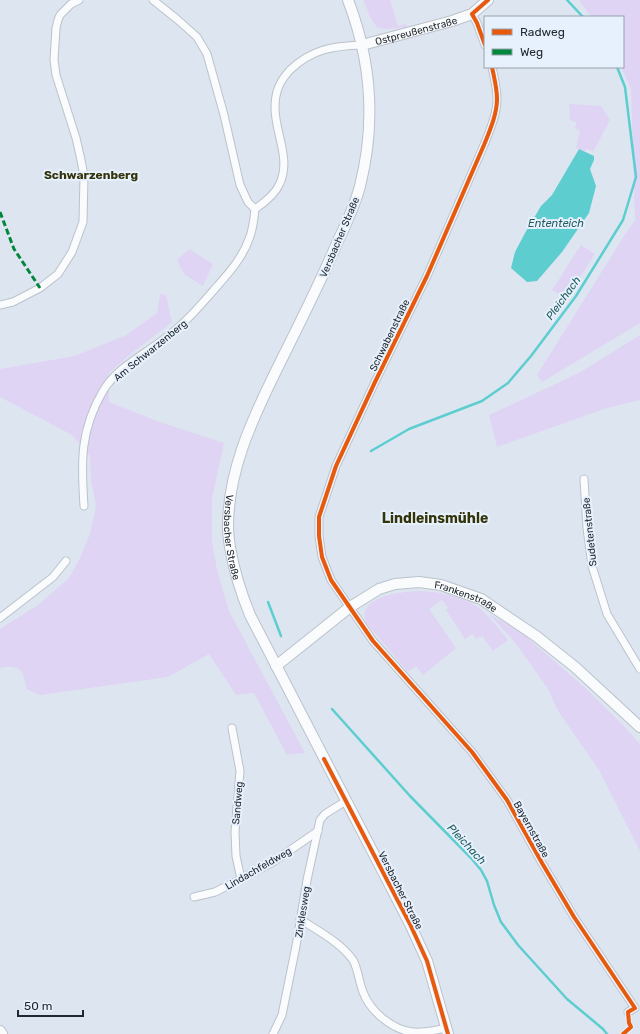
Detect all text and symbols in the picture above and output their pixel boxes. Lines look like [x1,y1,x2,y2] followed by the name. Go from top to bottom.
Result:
[374,14,459,48] street label: Ostpreußenstraße
[484,16,624,68] legend
[520,25,565,39] text: Radweg
[520,45,543,59] text: Weg
[44,168,138,182] district label: Schwarzenberg
[318,195,362,279] street label: Versbacher Straße
[528,217,584,230] water label: Ententeich
[543,274,584,323] water label: Pleichach
[367,297,413,373] street label: Schwabenstraße
[112,317,190,384] street label: Am Schwarzenberg
[221,494,242,582] street label: Versbacher Straße
[580,497,600,567] street label: Sudetenstraße
[382,510,488,527] district label: Lindleinsmühle
[434,579,499,615] street label: Frankenstraße
[230,781,246,825] street label: Sandweg
[511,799,552,860] street label: Bayernstraße
[445,821,489,867] water label: Pleichach
[223,845,294,893] street label: Lindachfeldweg
[375,849,425,932] street label: Versbacher Straße
[293,885,313,939] street label: Zinklesweg
[18,992,83,1018] scale bar
[24,999,52,1013] text: 50 m

